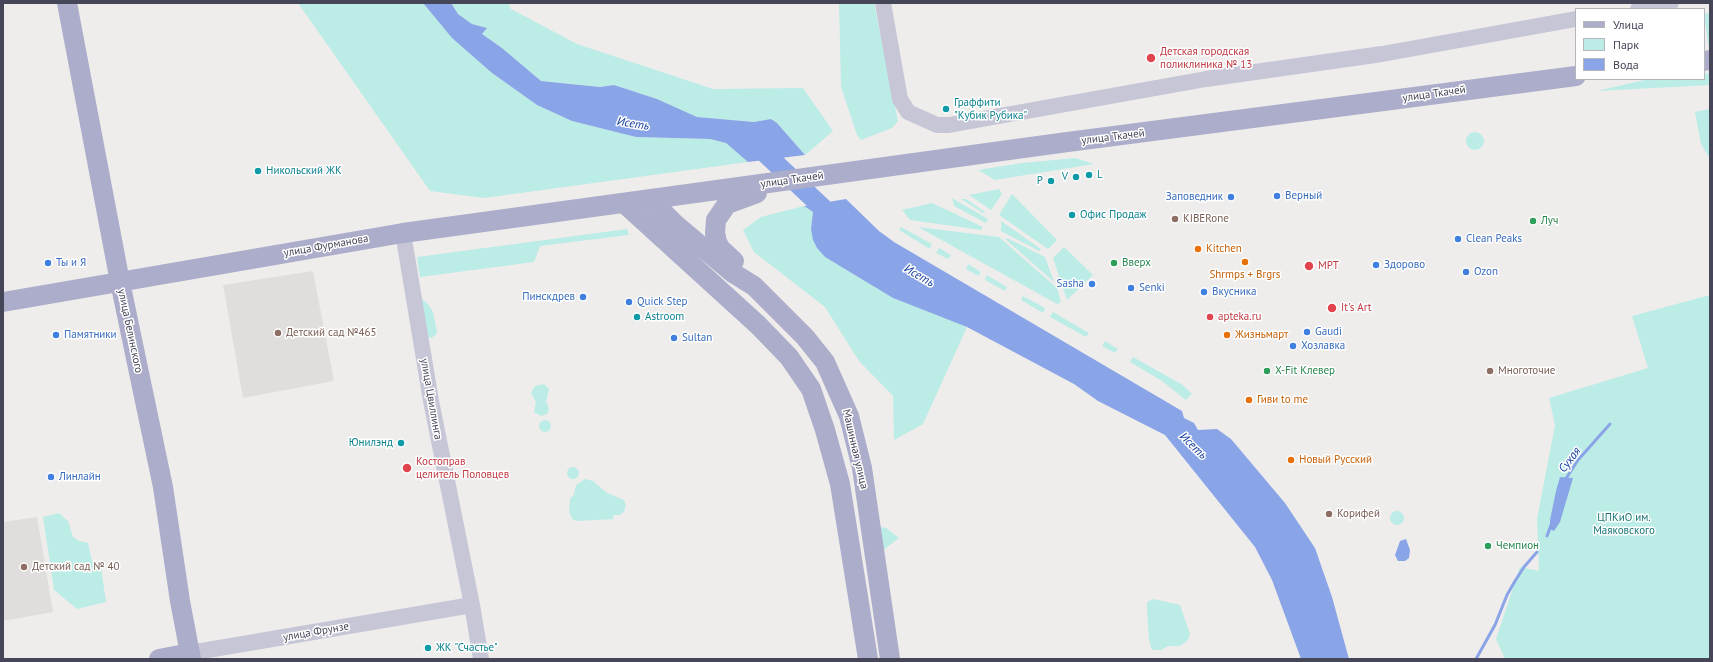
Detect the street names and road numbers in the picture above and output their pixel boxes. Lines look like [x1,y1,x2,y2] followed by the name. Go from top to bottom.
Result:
[1402,83,1466,105] street label: улица Ткачей
[1081,127,1145,147] street label: улица Ткачей
[760,169,824,191] street label: улица Ткачей
[283,232,369,260] street label: улица Фурманова
[115,288,145,374] street label: улица Белинского
[417,357,445,441] street label: улица Цвиллинга
[839,408,871,490] street label: Машинная улица
[282,620,350,644] street label: улица Фрунзе

